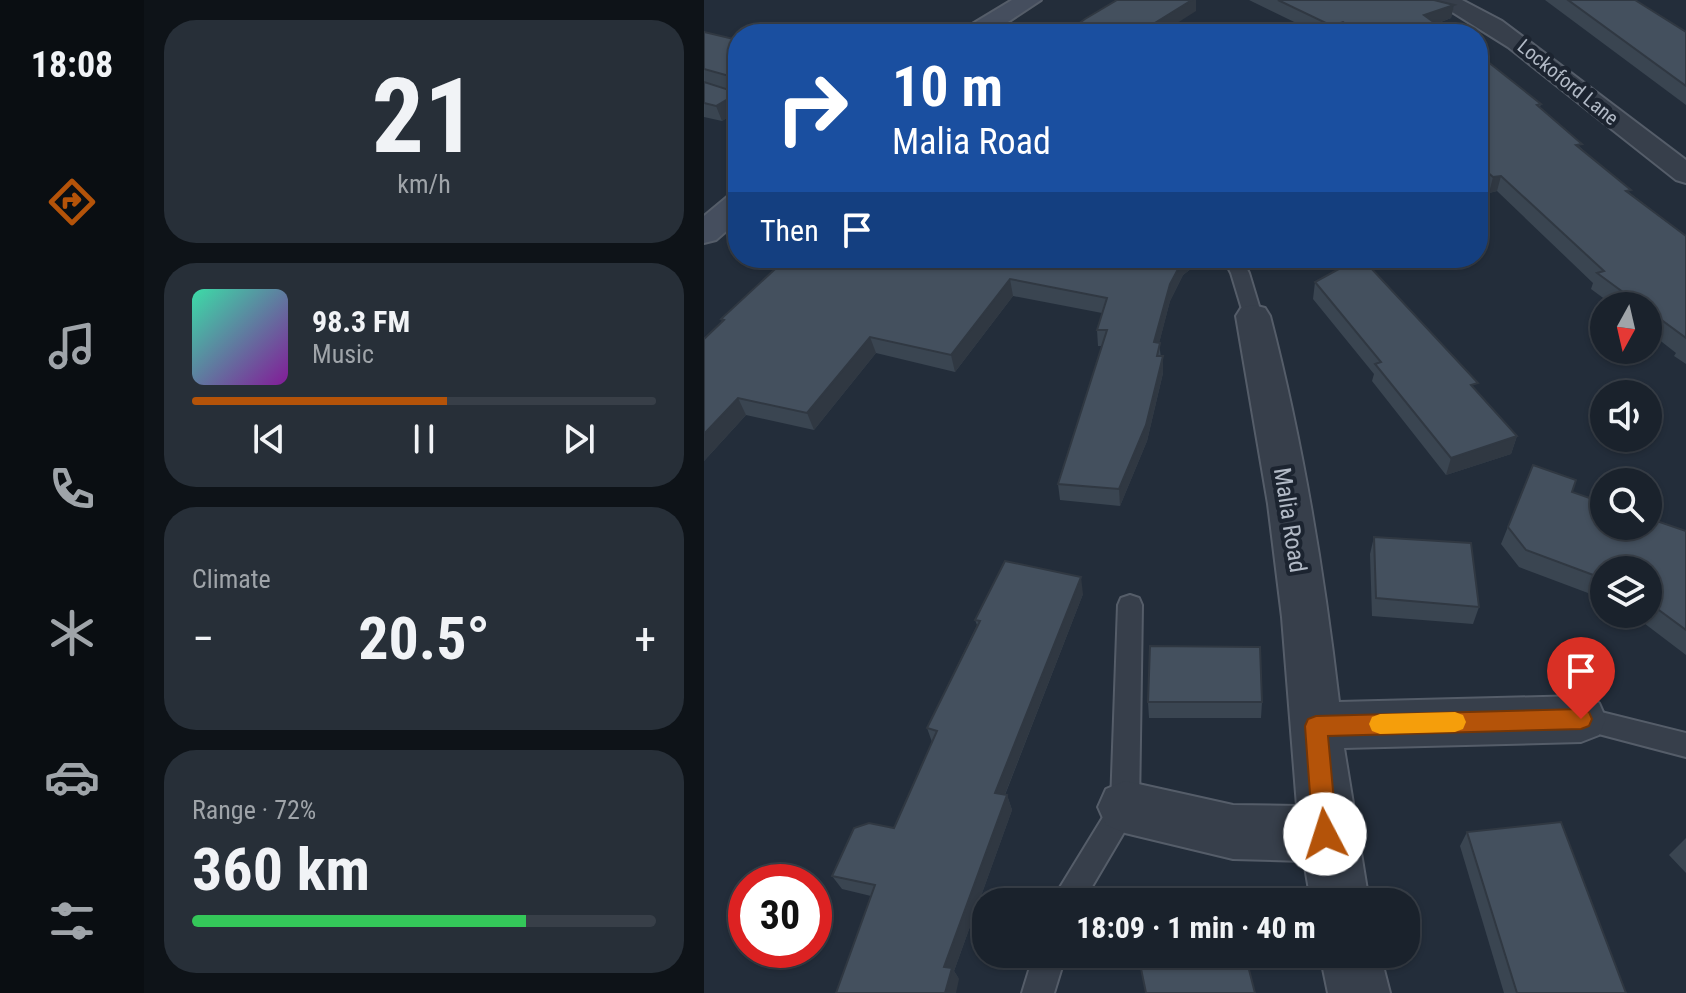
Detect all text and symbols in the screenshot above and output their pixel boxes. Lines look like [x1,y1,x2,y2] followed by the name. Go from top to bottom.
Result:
[1513,34,1623,130] street label: Lockoford Lane
[31,44,113,86] text: 18:08
[892,54,1003,120] text: 10 m
[371,56,477,177] text: 21
[760,56,864,160] icon: right
[892,121,1051,163] text: Malia Road
[397,169,451,199] text: km/h
[44,174,100,230] icon: directions
[835,208,879,252] icon: arrive
[760,213,819,248] text: Then
[1590,292,1662,364] north arrow
[1590,292,1662,628] map controls
[312,304,410,339] text: 98.3 FM
[44,318,100,374] icon: music
[312,339,374,369] text: Music
[1590,380,1662,452] button: sound
[247,417,291,461] icon: previous
[402,417,446,461] icon: pause
[557,417,601,461] icon: next
[44,461,100,517] icon: phone
[1268,466,1312,574] street label: Malia Road
[1590,468,1662,540] button: search
[1590,556,1662,628] button: layers
[192,564,271,594] text: Climate
[358,603,490,674] text: 20.5°
[44,605,100,661] icon: climate
[192,613,214,665] text: −
[634,613,656,665] text: +
[1547,637,1615,719] pin
[1559,649,1603,693] icon: arrive
[44,749,100,805] icon: car
[1283,792,1367,876] position arrow
[192,795,316,825] text: Range · 72%
[192,834,370,905] text: 360 km
[728,864,832,968] speed limit sign: 30
[44,893,100,949] icon: filters
[1076,910,1316,945] text: 18:09 · 1 min · 40 m

